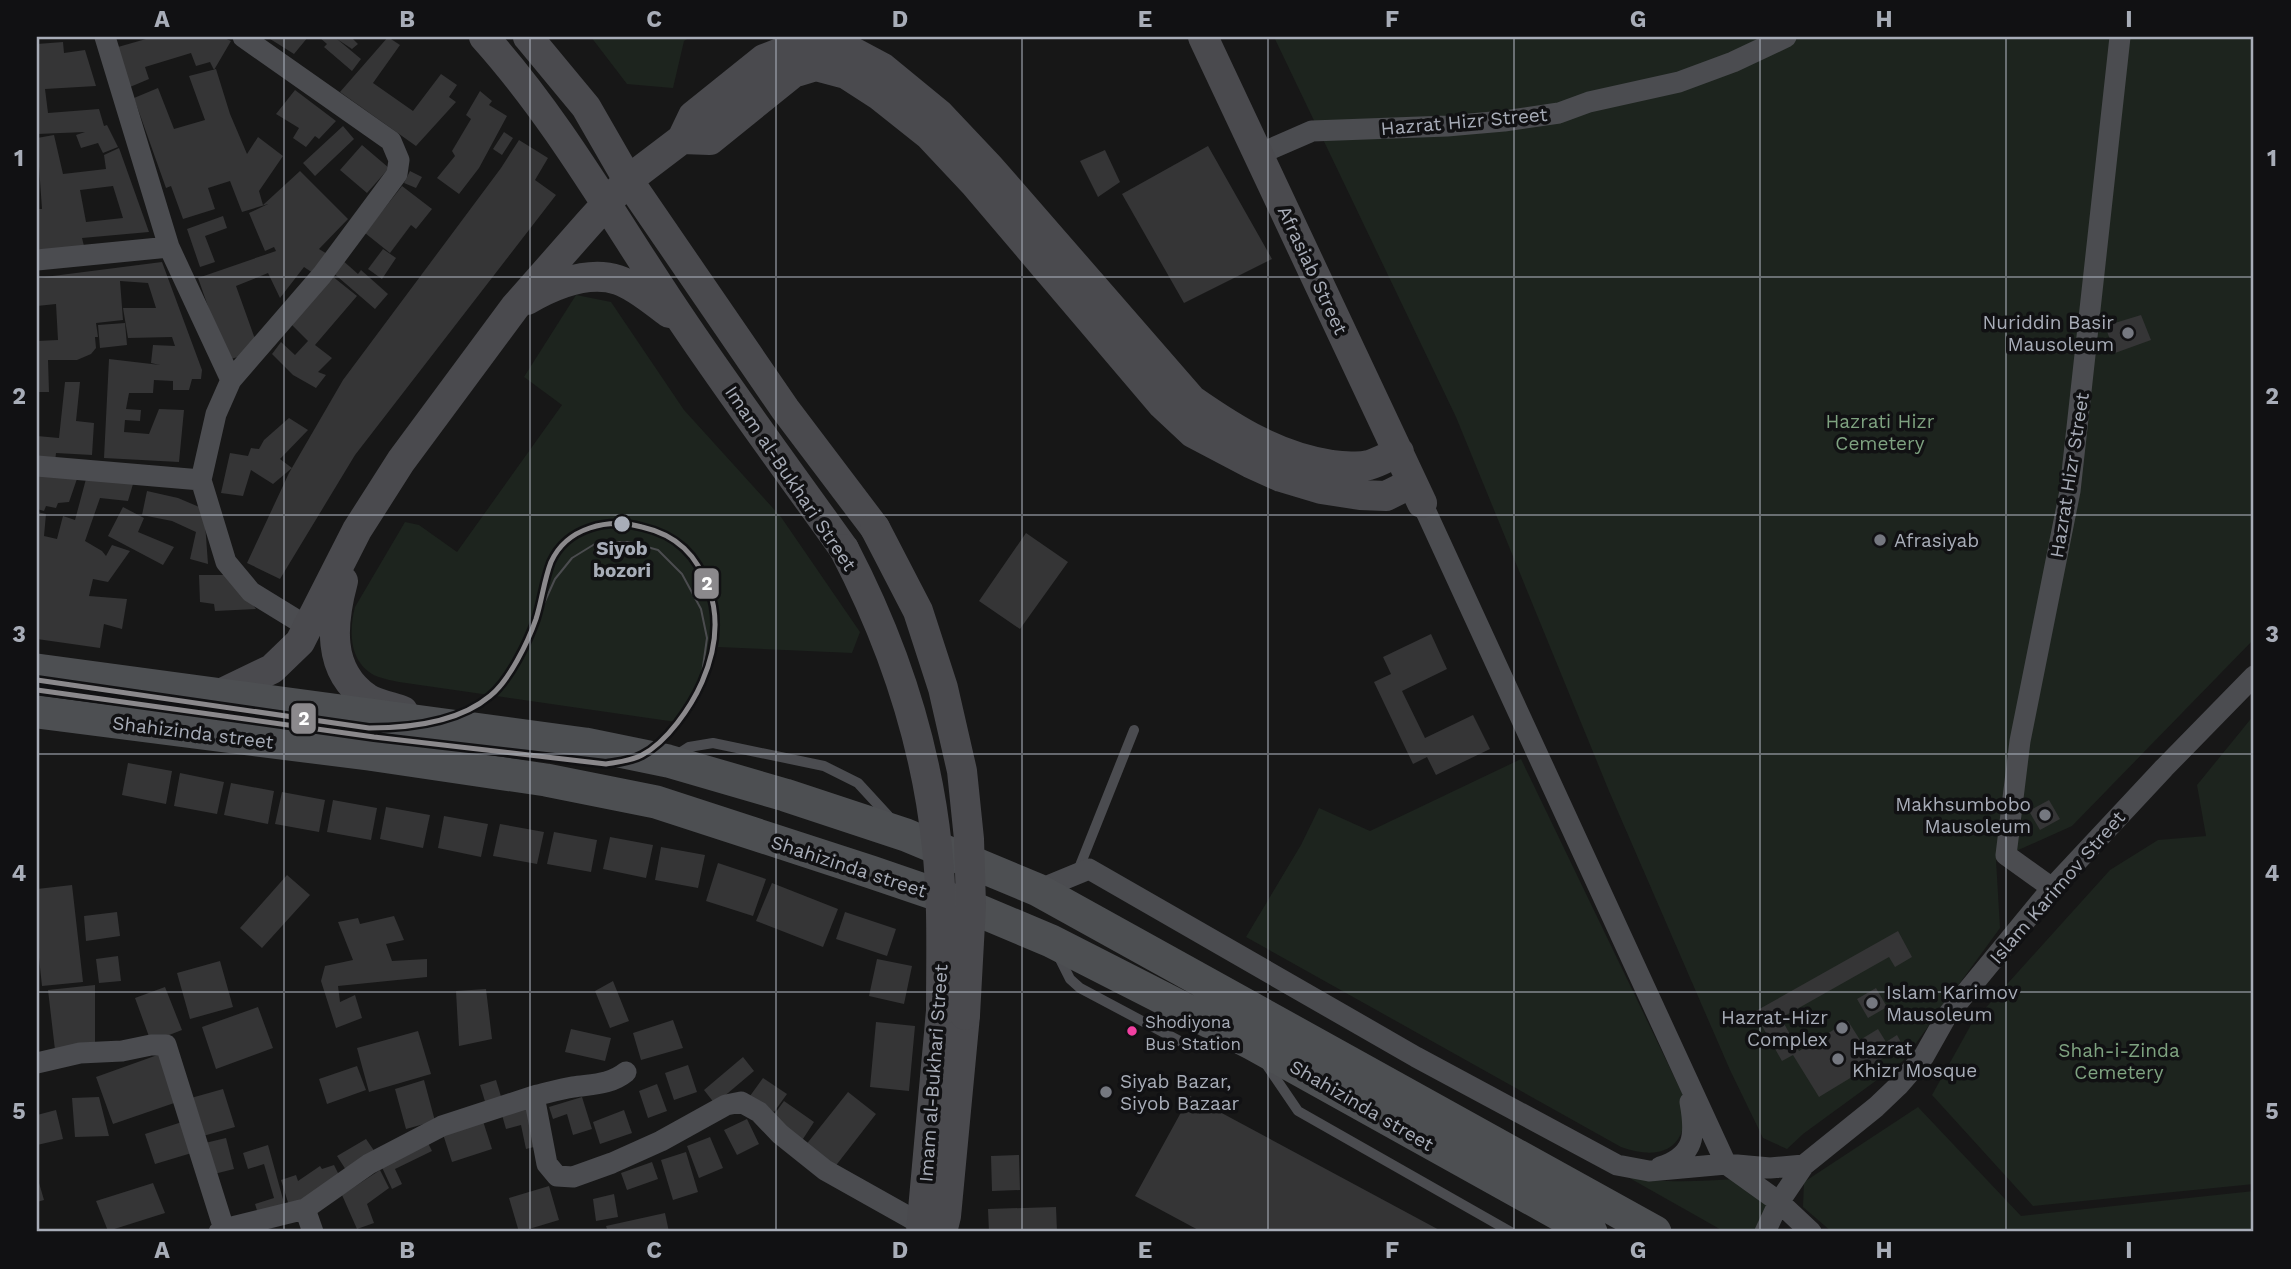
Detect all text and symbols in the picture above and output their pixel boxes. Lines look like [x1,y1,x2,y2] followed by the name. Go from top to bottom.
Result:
[154,6,170,33] text: A
[399,6,415,33] text: B
[646,6,662,33] text: C
[892,6,908,33] text: D
[1138,6,1152,33] text: E
[1385,6,1399,33] text: F
[1630,6,1646,33] text: G
[1875,6,1893,33] text: H
[2125,6,2133,33] text: I
[1380,103,1548,140] street label: Hazrat Hizr Street
[14,145,24,172] text: 1
[2267,145,2277,172] text: 1
[1273,202,1352,338] street label: Afrasiab Street
[1983,311,2114,356] place label: Nuriddin Basir Mausoleum
[2120,325,2136,341] marker: Nuriddin Basir Mausoleum
[720,381,861,575] street label: Imam al-Bukhari Street
[12,383,26,410] text: 2
[2265,383,2279,410] text: 2
[2045,391,2094,559] street label: Hazrat Hizr Street
[1826,410,1935,455] park label: Hazrati Hizr Cemetery
[612,514,632,534] marker: Siyob bozori
[1894,529,1979,552] place label: Afrasiyab
[1872,532,1888,548] marker: Afrasiyab
[593,537,651,582] place label: Siyob bozori
[693,567,720,600] line badge: 2
[701,572,713,595] text: 2
[12,621,26,648] text: 3
[2265,621,2279,648] text: 3
[290,702,317,735] line badge: 2
[298,707,310,730] text: 2
[111,711,275,754] street label: Shahizinda street
[1895,793,2031,838] place label: Makhsumbobo Mausoleum
[1985,806,2130,968] street label: Islam Karimov Street
[2037,807,2053,823] marker: Makhsumbobo Mausoleum
[768,830,930,902] street label: Shahizinda street
[12,860,27,887] text: 4
[2265,860,2280,887] text: 4
[914,963,953,1183] street label: Imam al-Bukhari Street
[1886,981,2018,1026] place label: Islam Karimov Mausoleum
[1864,995,1880,1011] marker: Islam Karimov Mausoleum
[1721,1006,1828,1051] place label: Hazrat-Hizr Complex
[1145,1012,1241,1054] place label: Shodiyona Bus Station
[1834,1020,1850,1036] marker: Hazrat-Hizr Complex
[1125,1024,1139,1038] marker: Shodiyona Bus Station
[1852,1037,1977,1082] place label: Hazrat Khizr Mosque
[2058,1039,2180,1084] park label: Shah-i-Zinda Cemetery
[1830,1051,1846,1067] marker: Hazrat Khizr Mosque
[1286,1055,1438,1156] street label: Shahizinda street
[1120,1070,1240,1115] place label: Siyab Bazar, Siyob Bazaar
[1098,1084,1114,1100] marker: Siyab Bazar, Siyob Bazaar
[12,1098,26,1125] text: 5
[2265,1098,2279,1125] text: 5
[154,1237,170,1264] text: A
[399,1237,415,1264] text: B
[646,1237,662,1264] text: C
[892,1237,908,1264] text: D
[1138,1237,1152,1264] text: E
[1385,1237,1399,1264] text: F
[1630,1237,1646,1264] text: G
[1875,1237,1893,1264] text: H
[2125,1237,2133,1264] text: I

